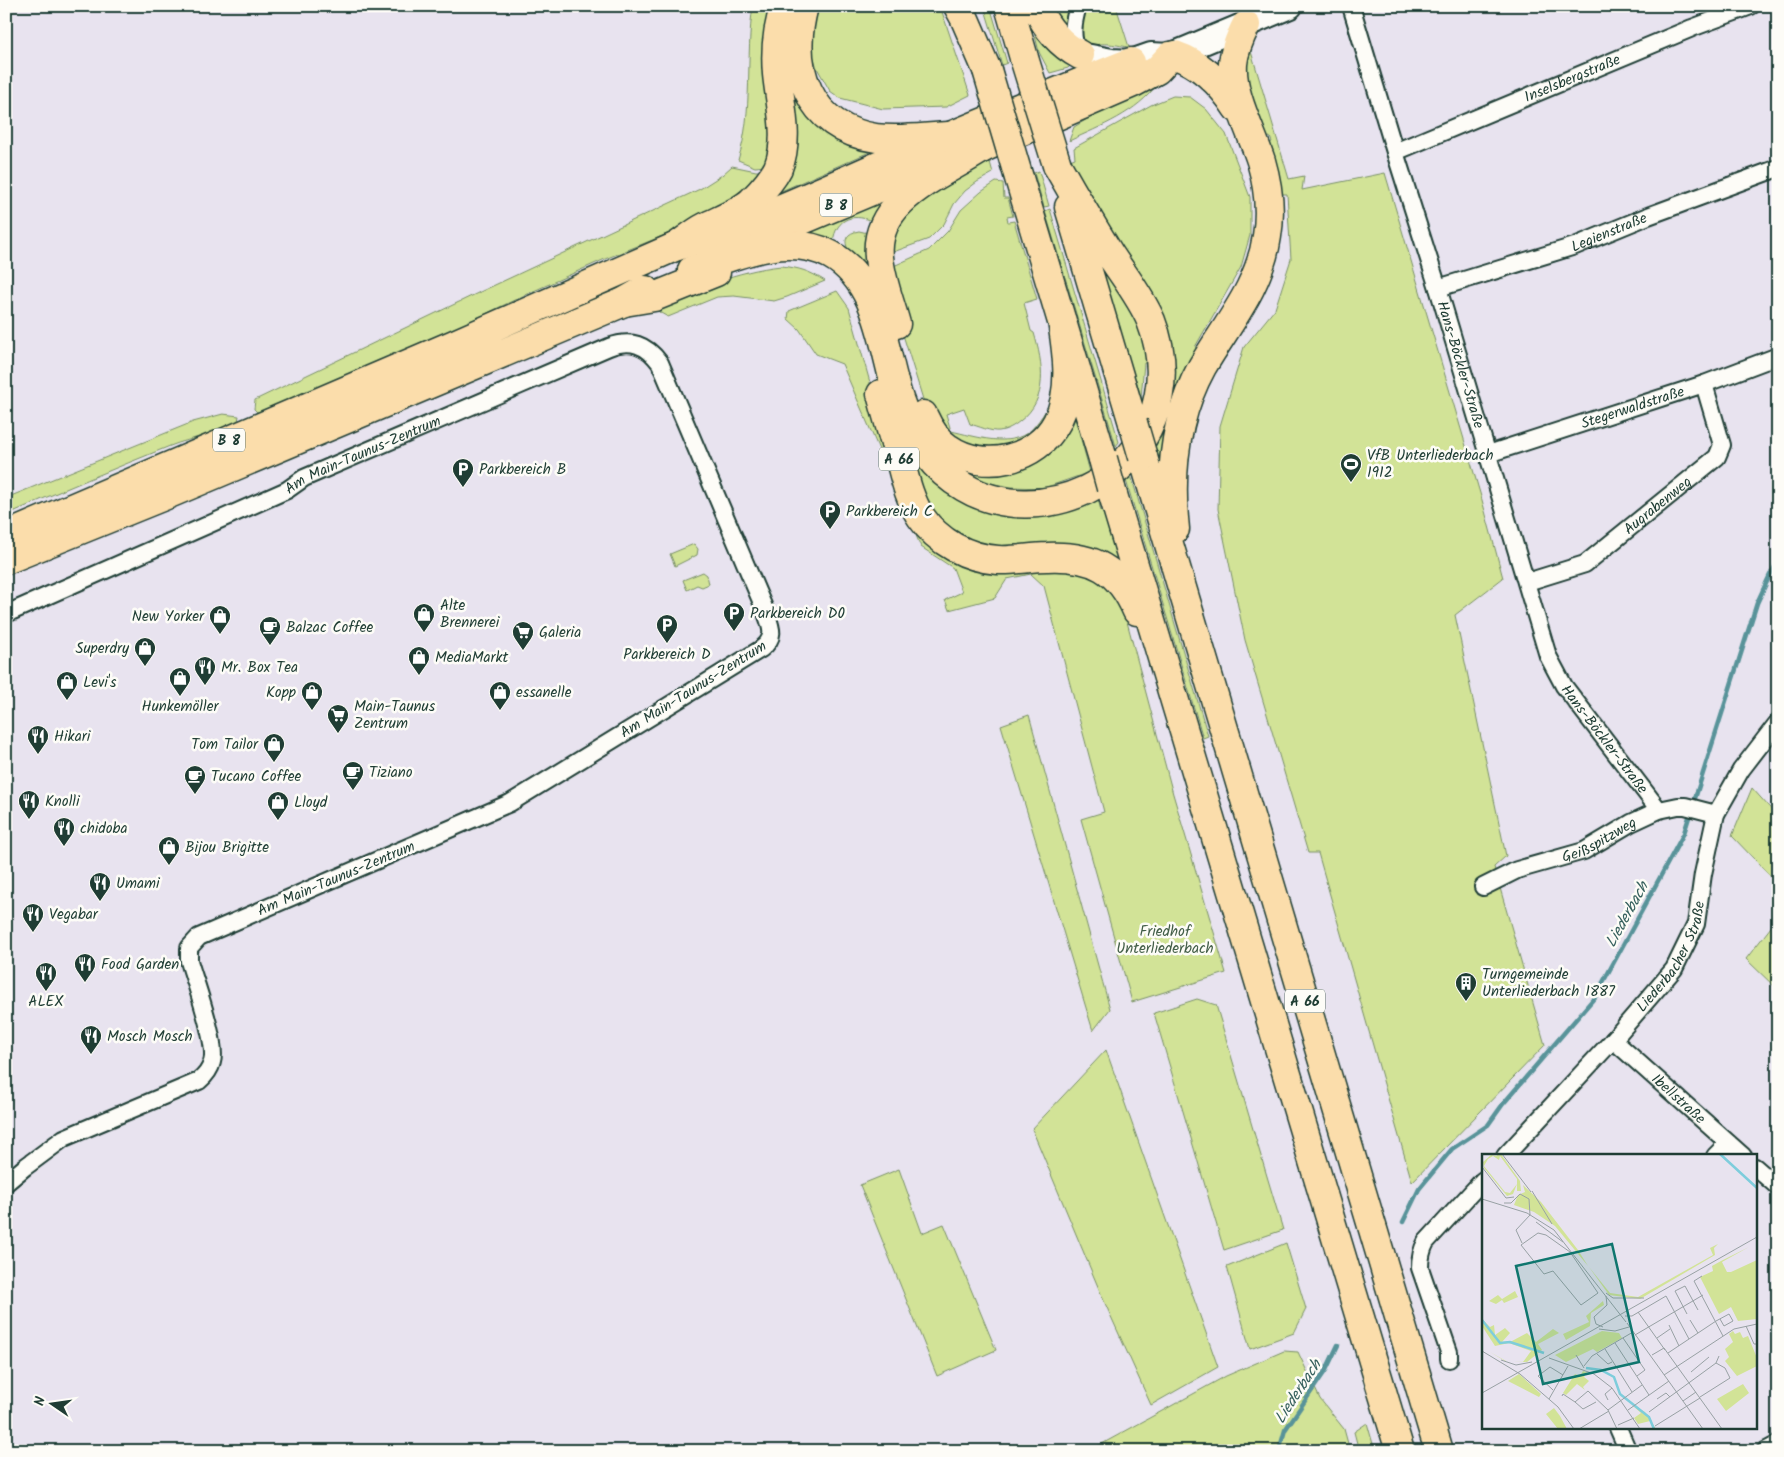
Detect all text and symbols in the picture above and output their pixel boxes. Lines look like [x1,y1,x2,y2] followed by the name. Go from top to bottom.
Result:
[1521,48,1625,110] street label: Inselsbergstraße
[820,194,852,216] road number: B 8
[1568,207,1651,259] street label: Legienstraße
[1430,298,1490,432] street label: Hans-Böckler-Straße
[1578,380,1688,436] street label: Stegerwaldstraße
[280,410,445,501] street label: Am Main-Taunus-Zentrum
[213,428,245,452] road number: B 8
[1367,444,1494,485] place label: VfB Unterliederbach 1912
[879,448,919,470] road number: A 66
[1339,452,1363,483] sports icon: VfB Unterliederbach 1912
[451,457,475,488] parking icon: Parkbereich B
[479,458,566,482] place label: Parkbereich B
[1619,471,1698,541] street label: Augrabenweg
[818,499,842,530] parking icon: Parkbereich C
[846,500,933,524] place label: Parkbereich C
[440,594,501,635] place label: Alte Brennerei
[722,601,746,632] parking icon: Parkbereich D0
[412,602,436,633] shop icon: Alte Brennerei
[750,602,845,626] place label: Parkbereich D0
[208,604,232,635] shop icon: New Yorker
[132,605,205,629] place label: New Yorker
[655,613,679,644] parking icon: Parkbereich D
[258,615,282,646] cafe icon: Balzac Coffee
[286,616,373,640] place label: Balzac Coffee
[511,620,535,651] supermarket icon: Galeria
[539,621,581,645] place label: Galeria
[615,635,772,745] street label: Am Main-Taunus-Zentrum
[133,636,157,667] shop icon: Superdry
[75,637,130,661] place label: Superdry
[623,643,711,667] place label: Parkbereich D
[407,645,431,676] shop icon: MediaMarkt
[435,646,509,670] place label: MediaMarkt
[193,655,217,686] restaurant icon: Mr. Box Tea
[221,656,298,680] place label: Mr. Box Tea
[168,666,192,697] shop icon: Hunkemöller
[55,670,79,701] shop icon: Levi's
[83,671,117,695] place label: Levi's
[300,680,324,711] shop icon: Kopp
[488,680,512,711] shop icon: essanelle
[1554,680,1654,800] street label: Hans-Böckler-Straße
[266,681,296,705] place label: Kopp
[516,681,572,705] place label: essanelle
[142,695,219,719] place label: Hunkemöller
[354,695,436,736] place label: Main-Taunus Zentrum
[326,703,350,734] supermarket icon: Main-Taunus Zentrum
[26,724,50,755] restaurant icon: Hikari
[54,725,92,749] place label: Hikari
[262,732,286,763] shop icon: Tom Tailor
[191,733,259,757] place label: Tom Tailor
[341,760,365,791] cafe icon: Tiziano
[369,761,413,785] place label: Tiziano
[183,764,207,795] cafe icon: Tucano Coffee
[211,765,302,789] place label: Tucano Coffee
[17,789,41,820] restaurant icon: Knolli
[45,790,81,814] place label: Knolli
[266,790,290,821] shop icon: Lloyd
[294,791,328,815] place label: Lloyd
[1559,811,1641,870] street label: Geißspitzweg
[52,816,76,847] restaurant icon: chidoba
[80,817,127,841] place label: chidoba
[157,835,181,866] shop icon: Bijou Brigitte
[254,835,419,923] street label: Am Main-Taunus-Zentrum
[185,836,269,860] place label: Bijou Brigitte
[88,871,112,902] restaurant icon: Umami
[116,872,161,896] place label: Umami
[1599,876,1656,952] water label: Liederbach
[1631,899,1712,1018] street label: Liederbacher Straße
[21,902,45,933] restaurant icon: Vegabar
[49,903,99,927] place label: Vegabar
[1116,920,1214,961] park label: Friedhof Unterliederbach
[73,952,97,983] restaurant icon: Food Garden
[101,953,179,977] place label: Food Garden
[34,961,58,992] restaurant icon: ALEX
[1482,963,1616,1004] place label: Turngemeinde Unterliederbach 1887
[1454,971,1478,1002] building icon: Turngemeinde Unterliederbach 1887
[1285,989,1325,1012] road number: A 66
[28,990,64,1014] place label: ALEX
[79,1024,103,1055] restaurant icon: Mosch Mosch
[107,1025,193,1049] place label: Mosch Mosch
[1645,1068,1711,1131] street label: Ibellstraße
[1482,1154,1756,1430] inset map
[1268,1354,1329,1429] water label: Liederbach
[28,1380,78,1430] north arrow
[29,1394,52,1408] text: N

